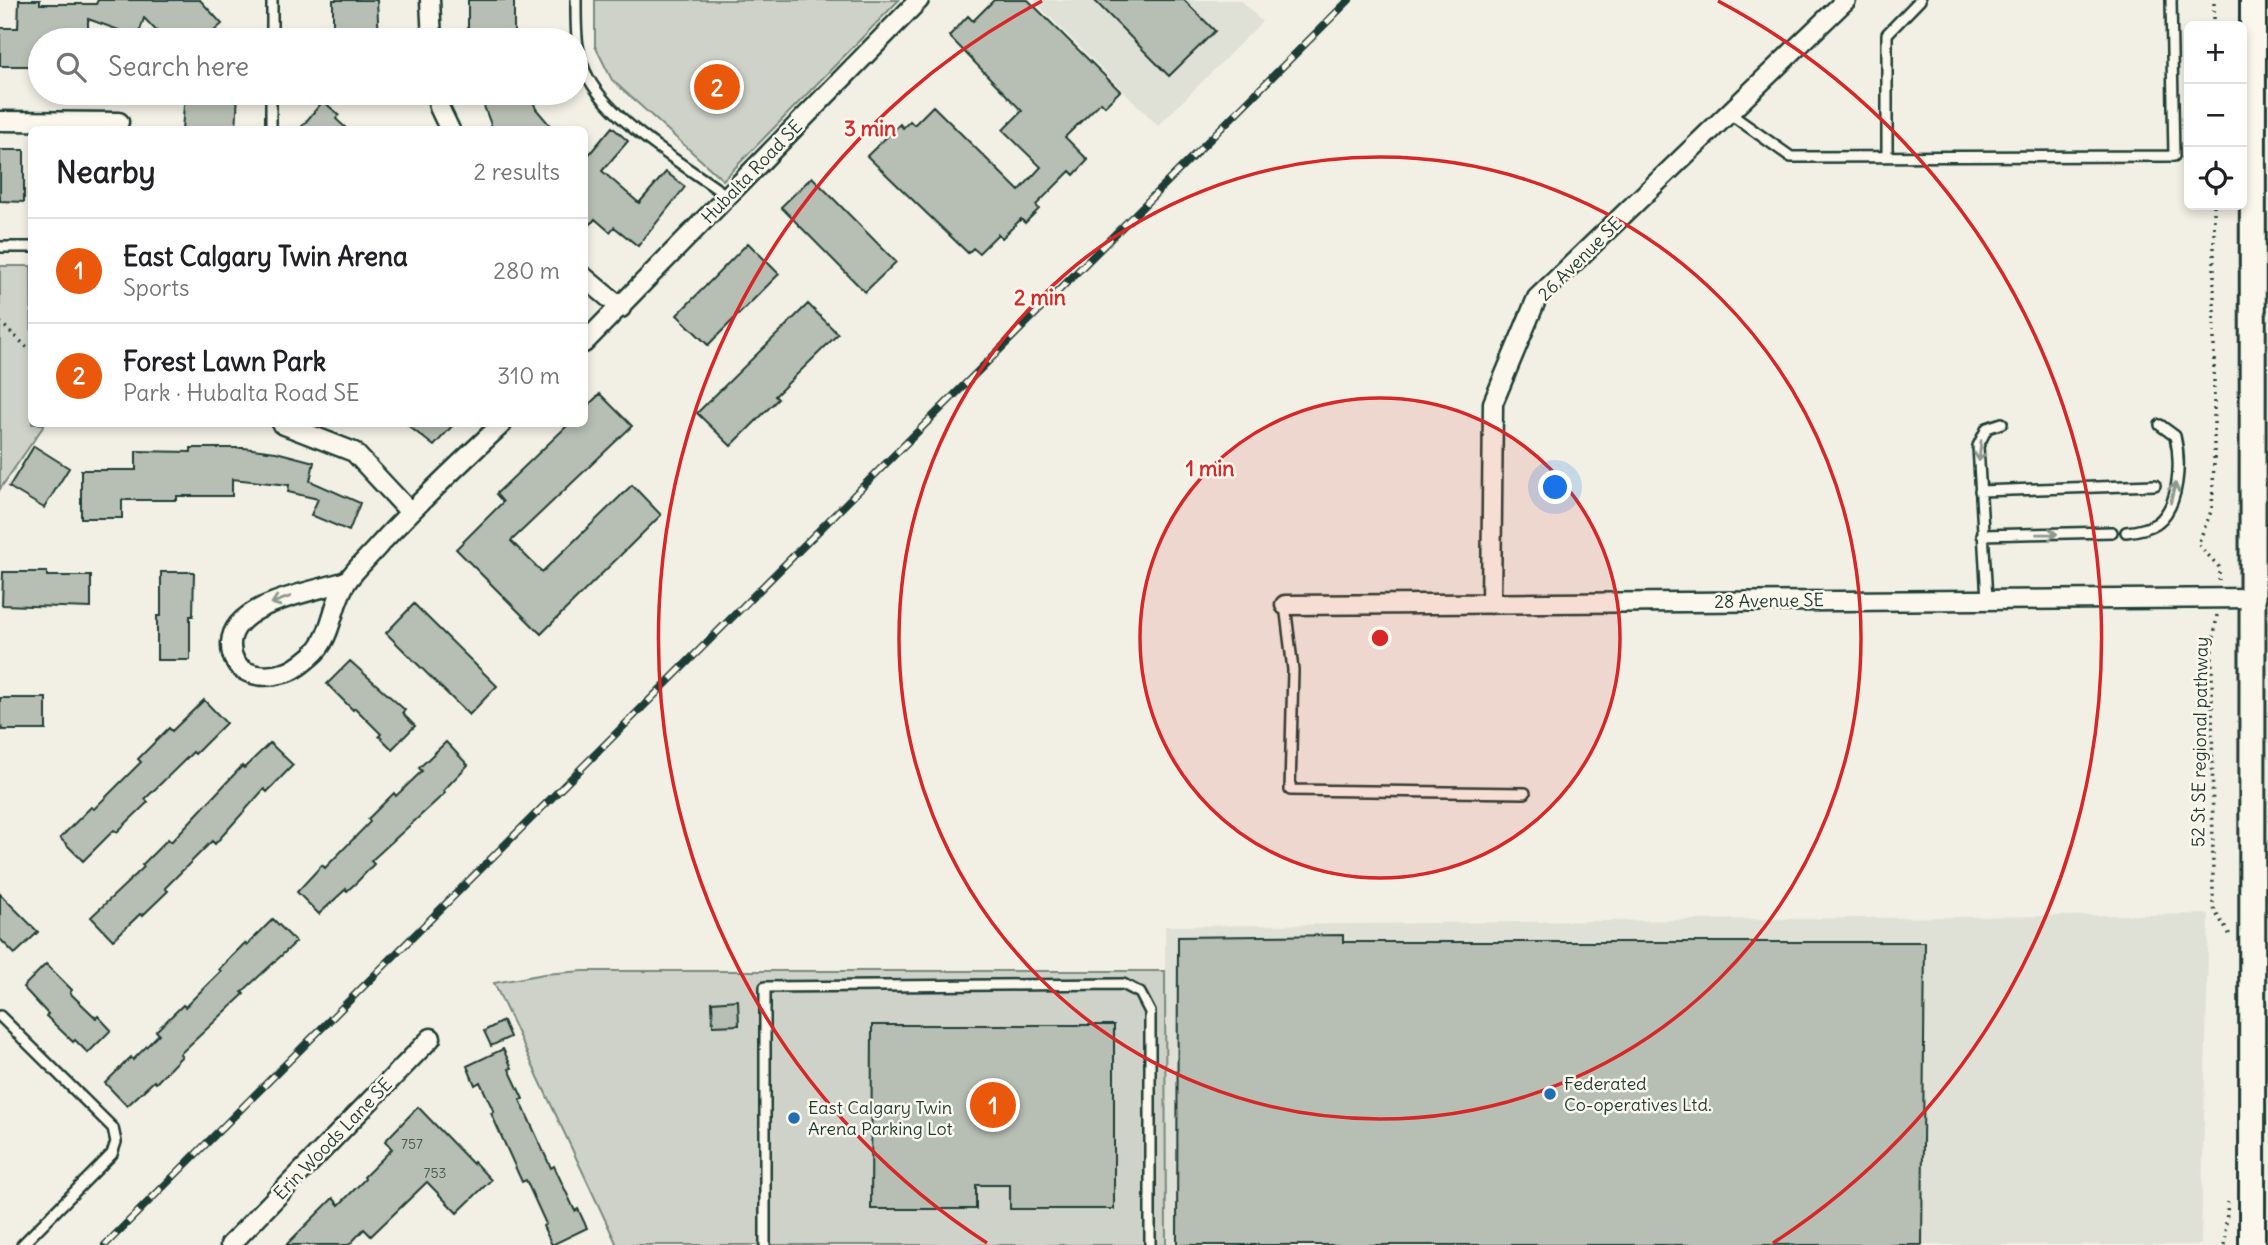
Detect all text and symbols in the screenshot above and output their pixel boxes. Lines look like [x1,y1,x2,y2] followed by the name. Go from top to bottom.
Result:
[2184,21,2247,210] map controls
[2184,21,2247,84] button: +
[28,28,588,105] search box
[52,48,90,86] icon: search
[108,50,249,83] text: Search here
[694,61,740,113] pin: 2
[2184,84,2247,147] button: −
[696,115,807,228] street label: Hubalta Road SE
[844,115,896,142] text: 3 min
[2184,147,2247,210] button: locate
[56,153,156,191] text: Nearby
[474,157,560,186] text: 2 results
[1533,212,1627,306] street label: 26 Avenue SE
[123,240,408,273] text: East Calgary Twin Arena
[74,256,84,285] text: 1
[493,256,560,285] text: 280 m
[123,273,189,302] text: Sports
[1014,284,1066,311] text: 2 min
[123,345,326,378] text: Forest Lawn Park
[73,361,85,390] text: 2
[497,361,560,390] text: 310 m
[123,378,360,407] text: Park · Hubalta Road SE
[1973,439,1986,462] one-way arrow
[1186,455,1234,482] text: 1 min
[1538,470,1572,504] your location
[2167,482,2180,504] one-way arrow
[2035,527,2058,540] one-way arrow
[1714,588,1824,613] street label: 28 Avenue SE
[270,595,292,607] one-way arrow
[1368,626,1392,650] centre of rings
[2186,637,2213,847] street label: 52 St SE regional pathway
[1564,1072,1712,1116] place label: Federated Co-operatives Ltd.
[269,1073,397,1204] street label: Erin Woods Lane SE
[970,1079,1016,1131] pin: 1
[1542,1086,1558,1102] marker: Federated Co-operatives Ltd.
[808,1096,953,1140] place label: East Calgary Twin Arena Parking Lot
[786,1110,802,1126] marker: East Calgary Twin Arena Parking Lot
[401,1135,423,1153] house number: 757
[424,1164,446,1182] house number: 753

